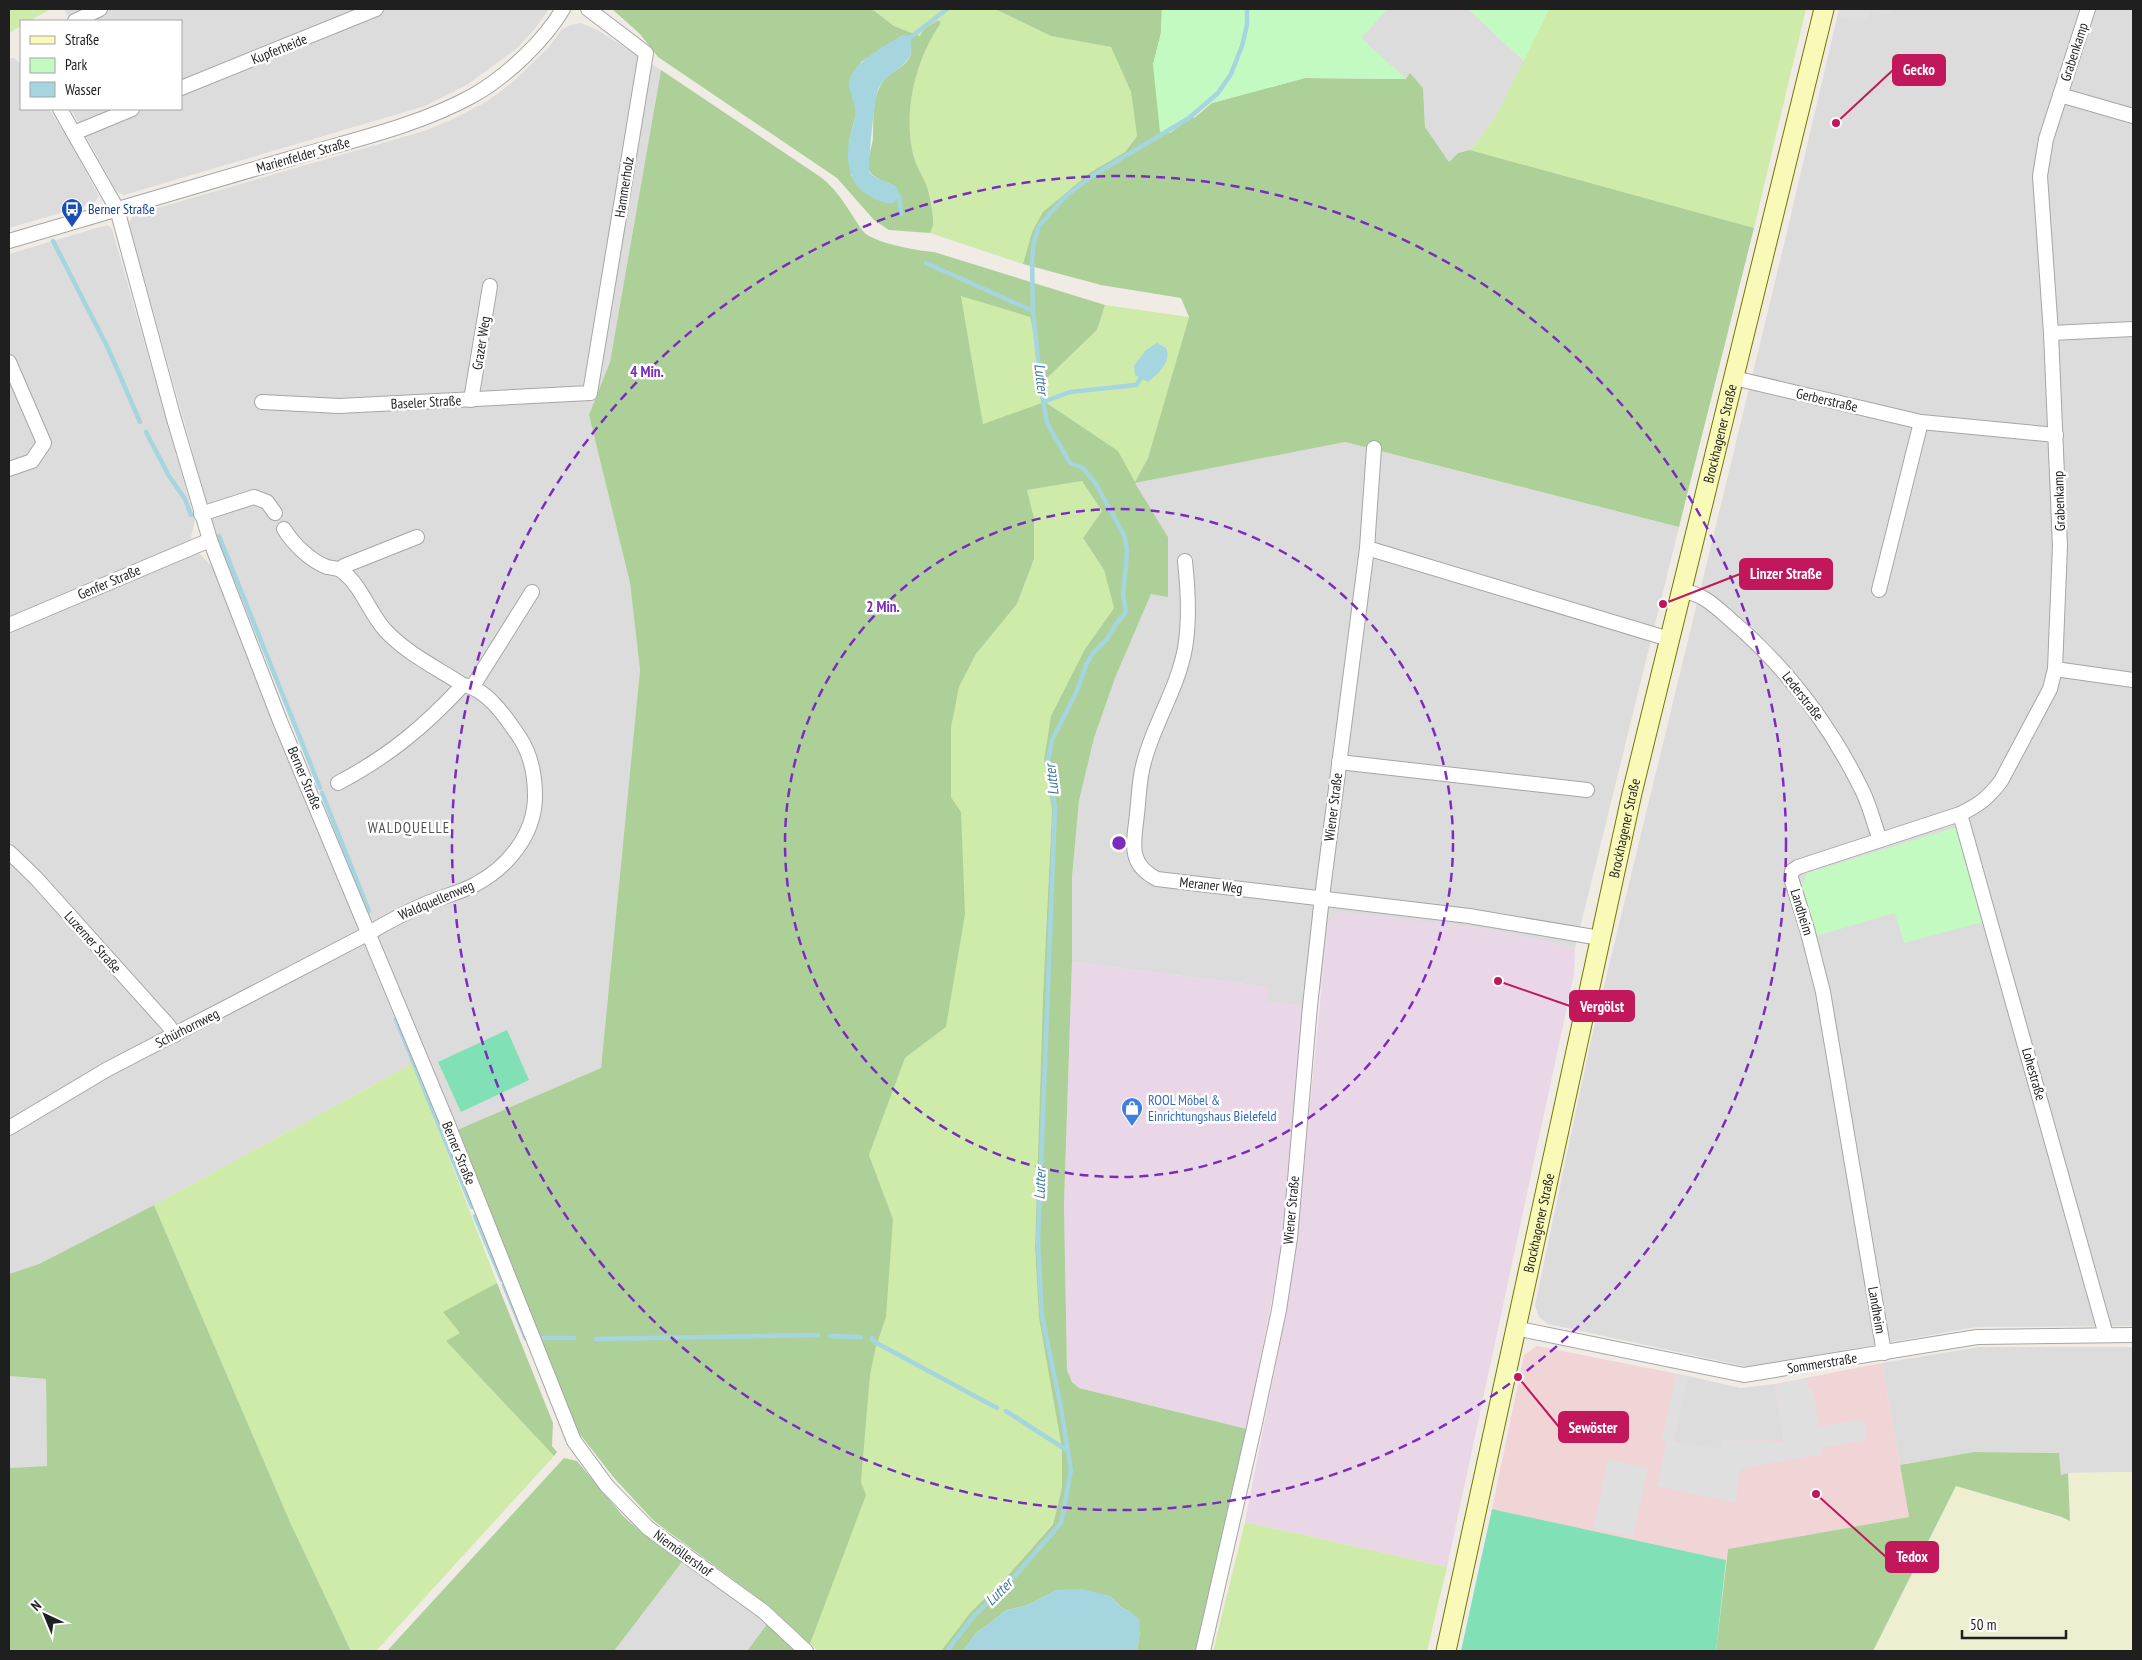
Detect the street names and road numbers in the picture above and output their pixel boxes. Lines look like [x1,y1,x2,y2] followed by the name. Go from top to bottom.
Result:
[2056,20,2092,84] street label: Grabenkamp
[248,30,310,68] street label: Kupferheide
[254,133,352,177] street label: Marienfelder Straße
[610,155,638,219] street label: Hammerholz
[468,315,494,371] street label: Grazer Weg
[1699,382,1741,485] street label: Brockhagener Straße
[1794,384,1860,416] street label: Gerberstraße
[390,391,462,413] street label: Baseler Straße
[2049,470,2069,532] street label: Grabenkamp
[75,561,143,603] street label: Genfer Straße
[1778,668,1828,724] street label: Lederstraße
[284,744,326,812] street label: Berner Straße
[1320,772,1346,842] street label: Wiener Straße
[1605,776,1644,880] street label: Brockhagener Straße
[1179,873,1243,897] street label: Meraner Weg
[396,876,476,924] street label: Waldquellenweg
[1786,887,1818,937] street label: Landheim
[61,907,126,977] street label: Luzerner Straße
[152,1004,222,1052] street label: Schürhornweg
[2018,1046,2050,1103] street label: Lohestraße
[438,1119,480,1188] street label: Berner Straße
[1519,1171,1558,1274] street label: Brockhagener Straße
[1279,1175,1303,1245] street label: Wiener Straße
[1864,1285,1890,1335] street label: Landheim
[1786,1349,1858,1377] street label: Sommerstraße
[650,1526,716,1581] street label: Niemöllershof

